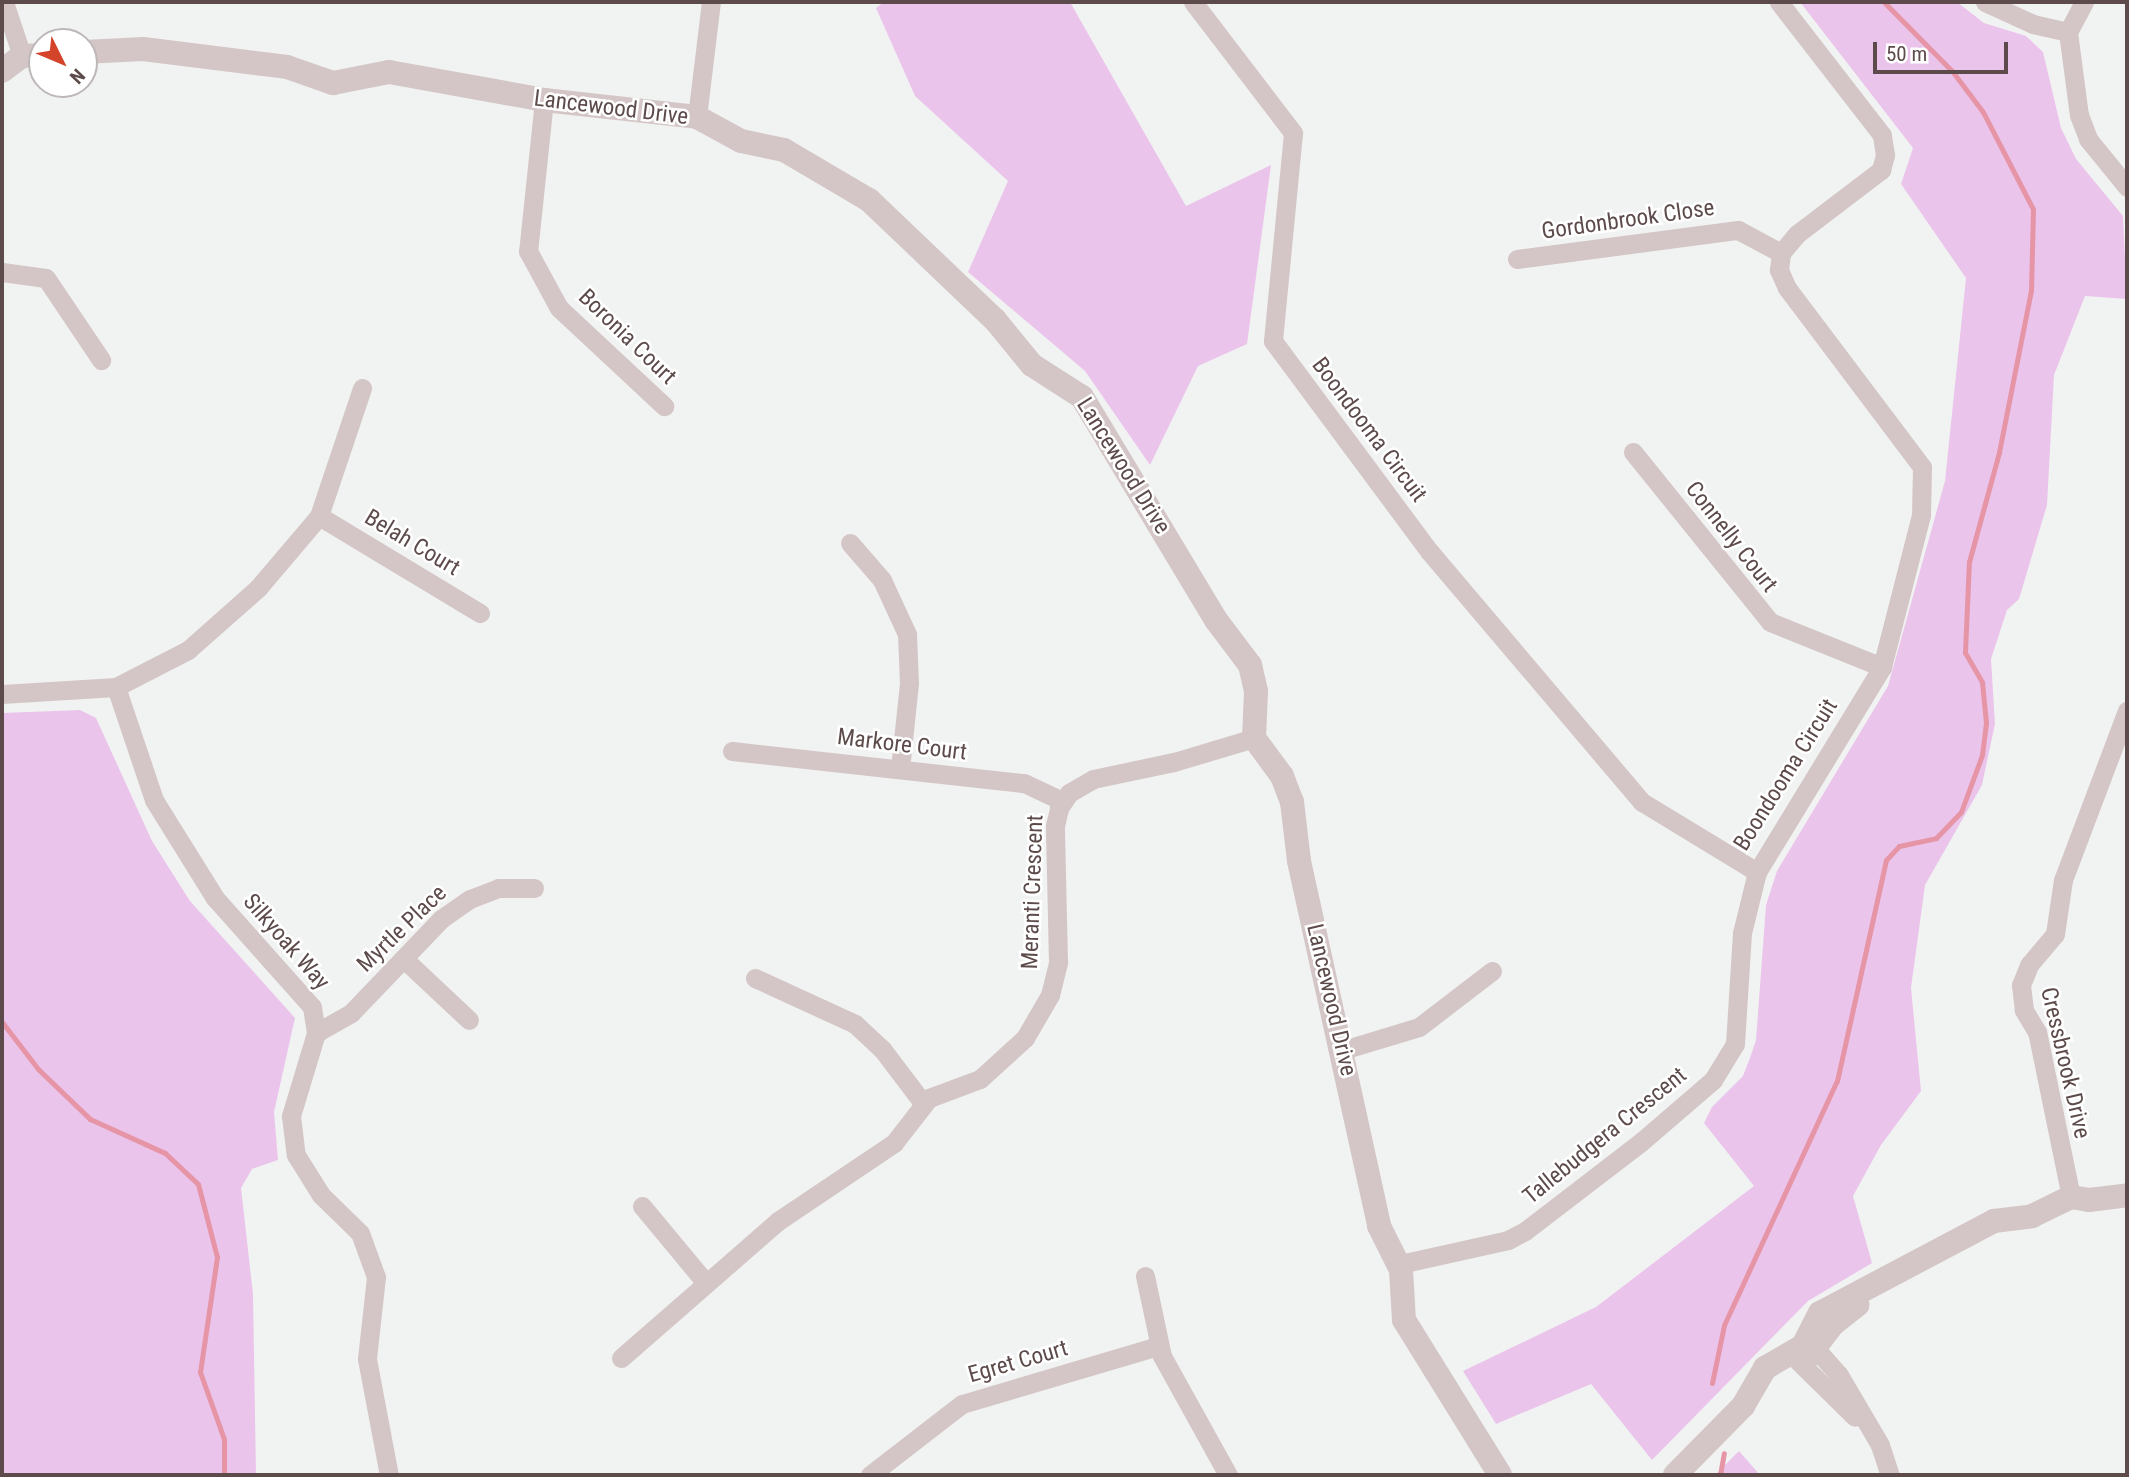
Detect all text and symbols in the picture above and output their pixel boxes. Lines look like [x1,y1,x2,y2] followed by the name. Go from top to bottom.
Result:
[28,28,98,98] north arrow
[1877,28,2012,72] scale bar
[1886,42,1927,66] text: 50 m
[65,64,90,88] text: N
[532,85,690,131] street label: Lancewood Drive
[1540,194,1716,246] street label: Gordonbrook Close
[572,284,682,390] street label: Boronia Court
[1306,352,1432,508] street label: Boondooma Circuit
[1070,393,1176,539] street label: Lancewood Drive
[1679,476,1783,598] street label: Connelly Court
[359,504,465,582] street label: Belah Court
[1728,694,1844,856] street label: Boondooma Circuit
[836,723,968,767] street label: Markore Court
[1017,814,1049,970] street label: Meranti Crescent
[352,880,452,978] street label: Myrtle Place
[237,888,335,996] street label: Silkyoak Way
[1300,921,1362,1079] street label: Lancewood Drive
[2034,985,2096,1141] street label: Cressbrook Drive
[1518,1062,1692,1210] street label: Tallebudgera Crescent
[965,1335,1071,1389] street label: Egret Court

